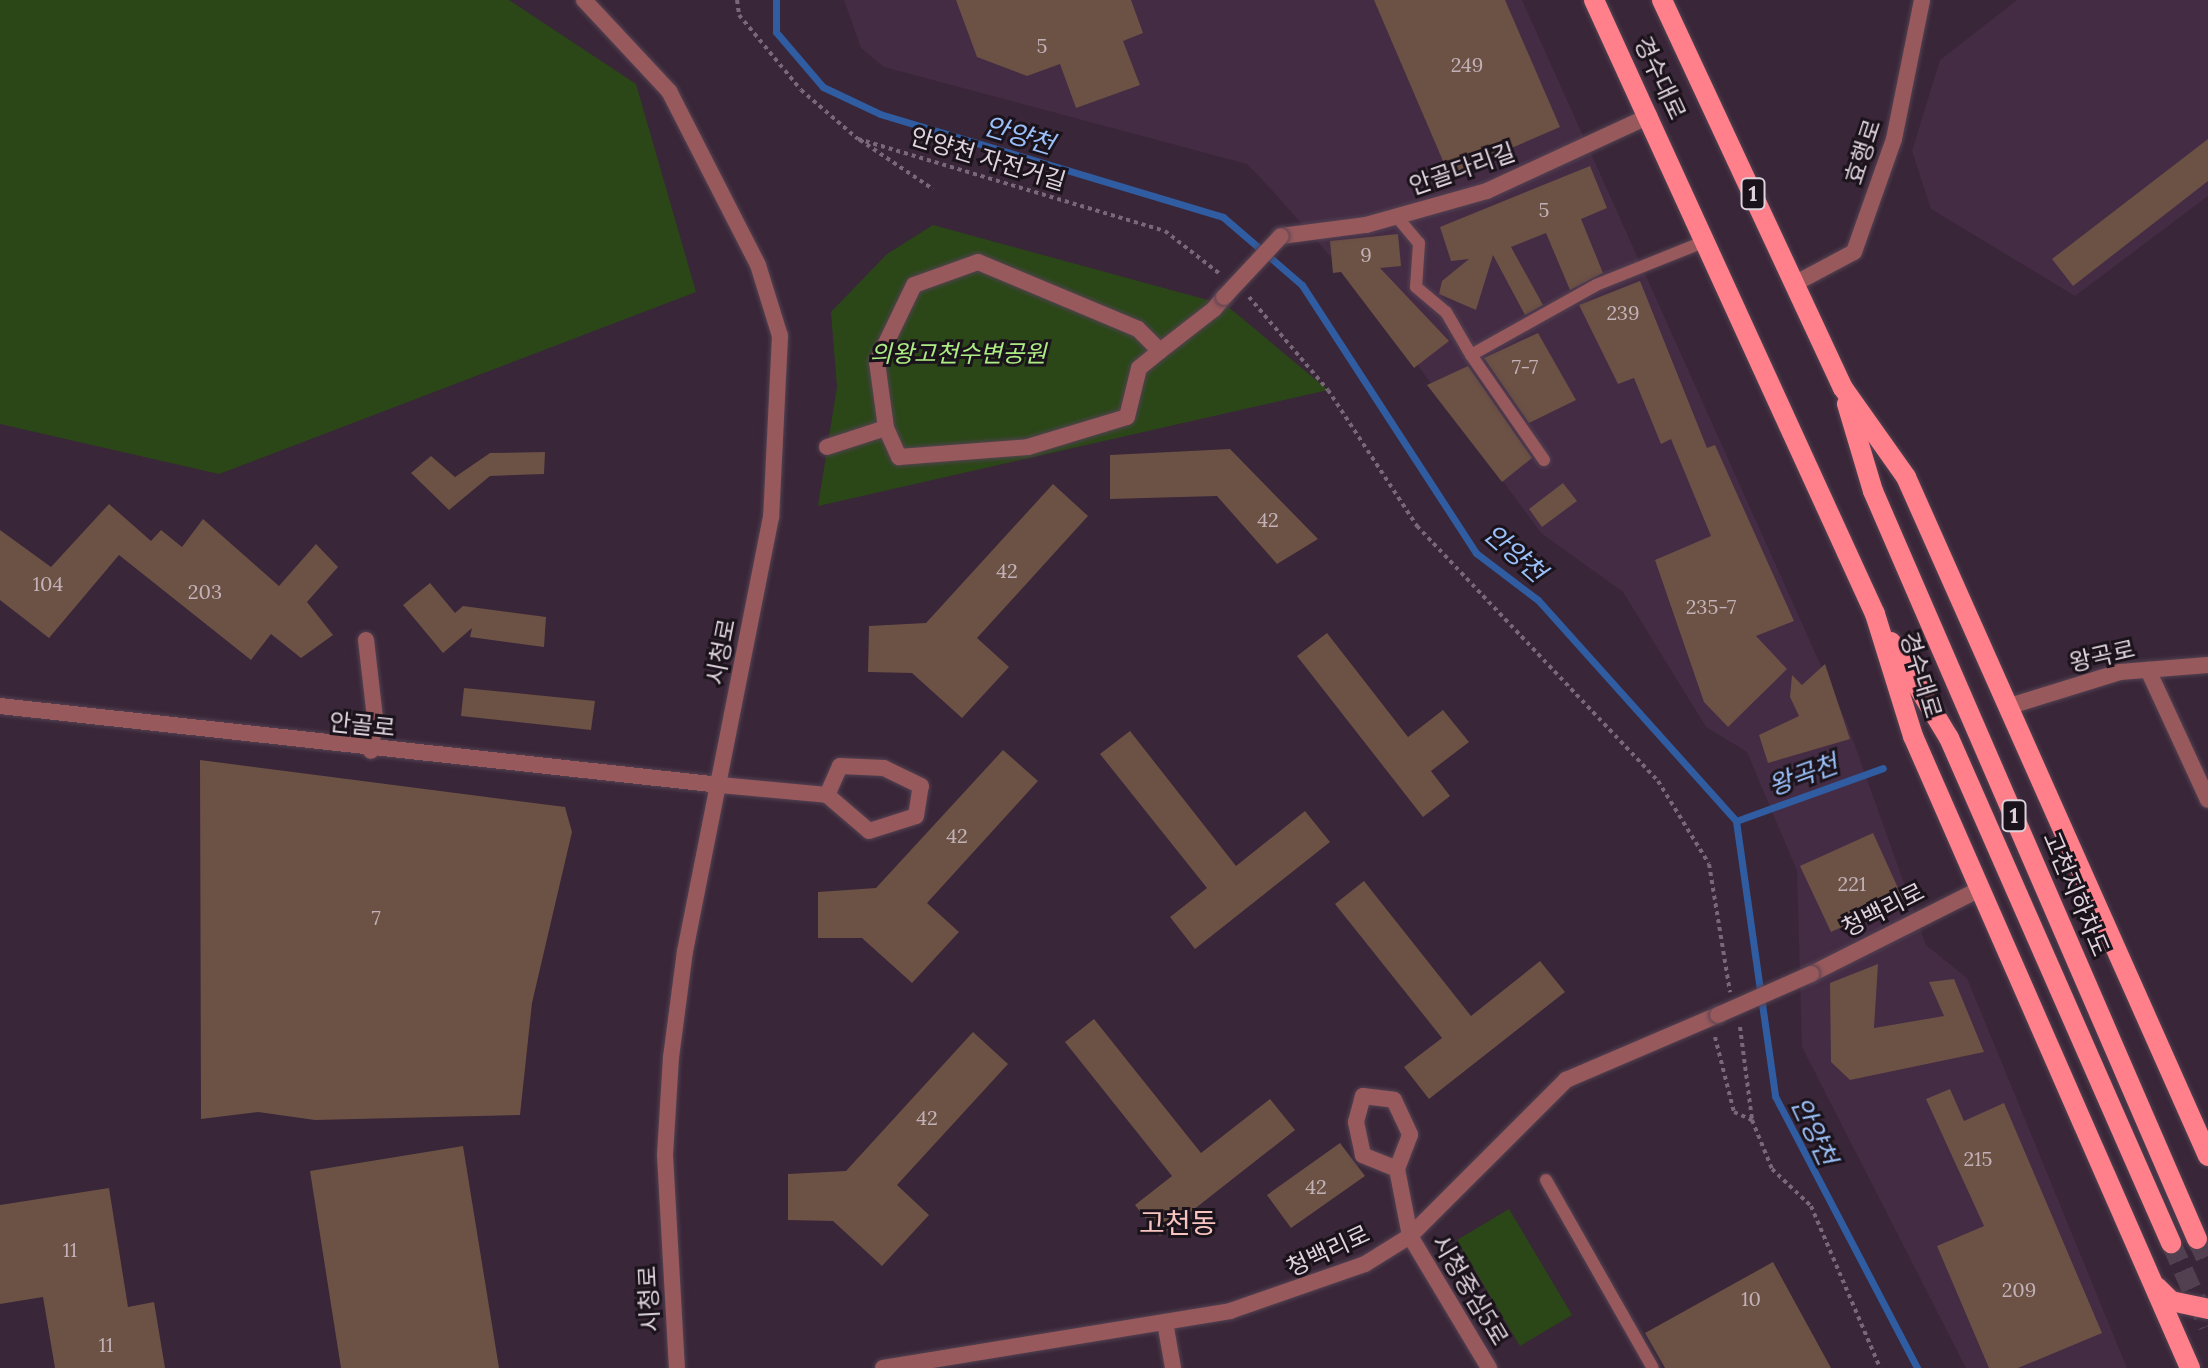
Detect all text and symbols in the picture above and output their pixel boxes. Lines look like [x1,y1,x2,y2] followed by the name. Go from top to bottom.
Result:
[1628,32,1692,124] street label: 경수대로
[1037,33,1047,57] house number: 5
[1451,52,1483,76] house number: 249
[980,110,1058,160] water label: 안양천
[1839,116,1887,188] street label: 효행로
[907,122,1069,196] street label: 안양천 자전거길
[1405,137,1519,201] street label: 안골다리길
[1739,176,1767,212] road number: 1
[1539,197,1549,221] house number: 5
[1360,242,1372,266] house number: 9
[1606,300,1640,324] house number: 239
[870,340,1046,368] park label: 의왕고천수변공원
[1512,354,1538,378] house number: 7-7
[1257,507,1279,531] house number: 42
[1478,518,1552,588] water label: 안양천
[996,558,1018,582] house number: 42
[33,571,63,595] house number: 104
[188,579,222,603] house number: 203
[1686,594,1736,618] house number: 235-7
[701,617,741,687] street label: 시청로
[1894,629,1948,721] street label: 경수대로
[2066,635,2138,677] street label: 왕곡로
[328,707,396,743] street label: 안골로
[1764,748,1842,802] water label: 왕곡천
[2000,798,2028,834] road number: 1
[946,823,968,847] house number: 42
[2037,827,2115,961] street label: 고천지하차도
[1838,871,1866,895] house number: 221
[1837,877,1929,943] street label: 청백리로
[371,905,381,929] house number: 7
[1785,1092,1843,1170] water label: 안양천
[916,1105,938,1129] house number: 42
[1964,1146,1992,1170] house number: 215
[1305,1174,1327,1198] house number: 42
[1139,1206,1217,1240] district label: 고천동
[1282,1219,1374,1283] street label: 청백리로
[1426,1230,1514,1350] street label: 시청중심5로
[63,1237,77,1261] house number: 11
[633,1265,665,1333] street label: 시청로
[2002,1277,2036,1301] house number: 209
[1741,1286,1761,1310] house number: 10
[99,1332,113,1356] house number: 11

